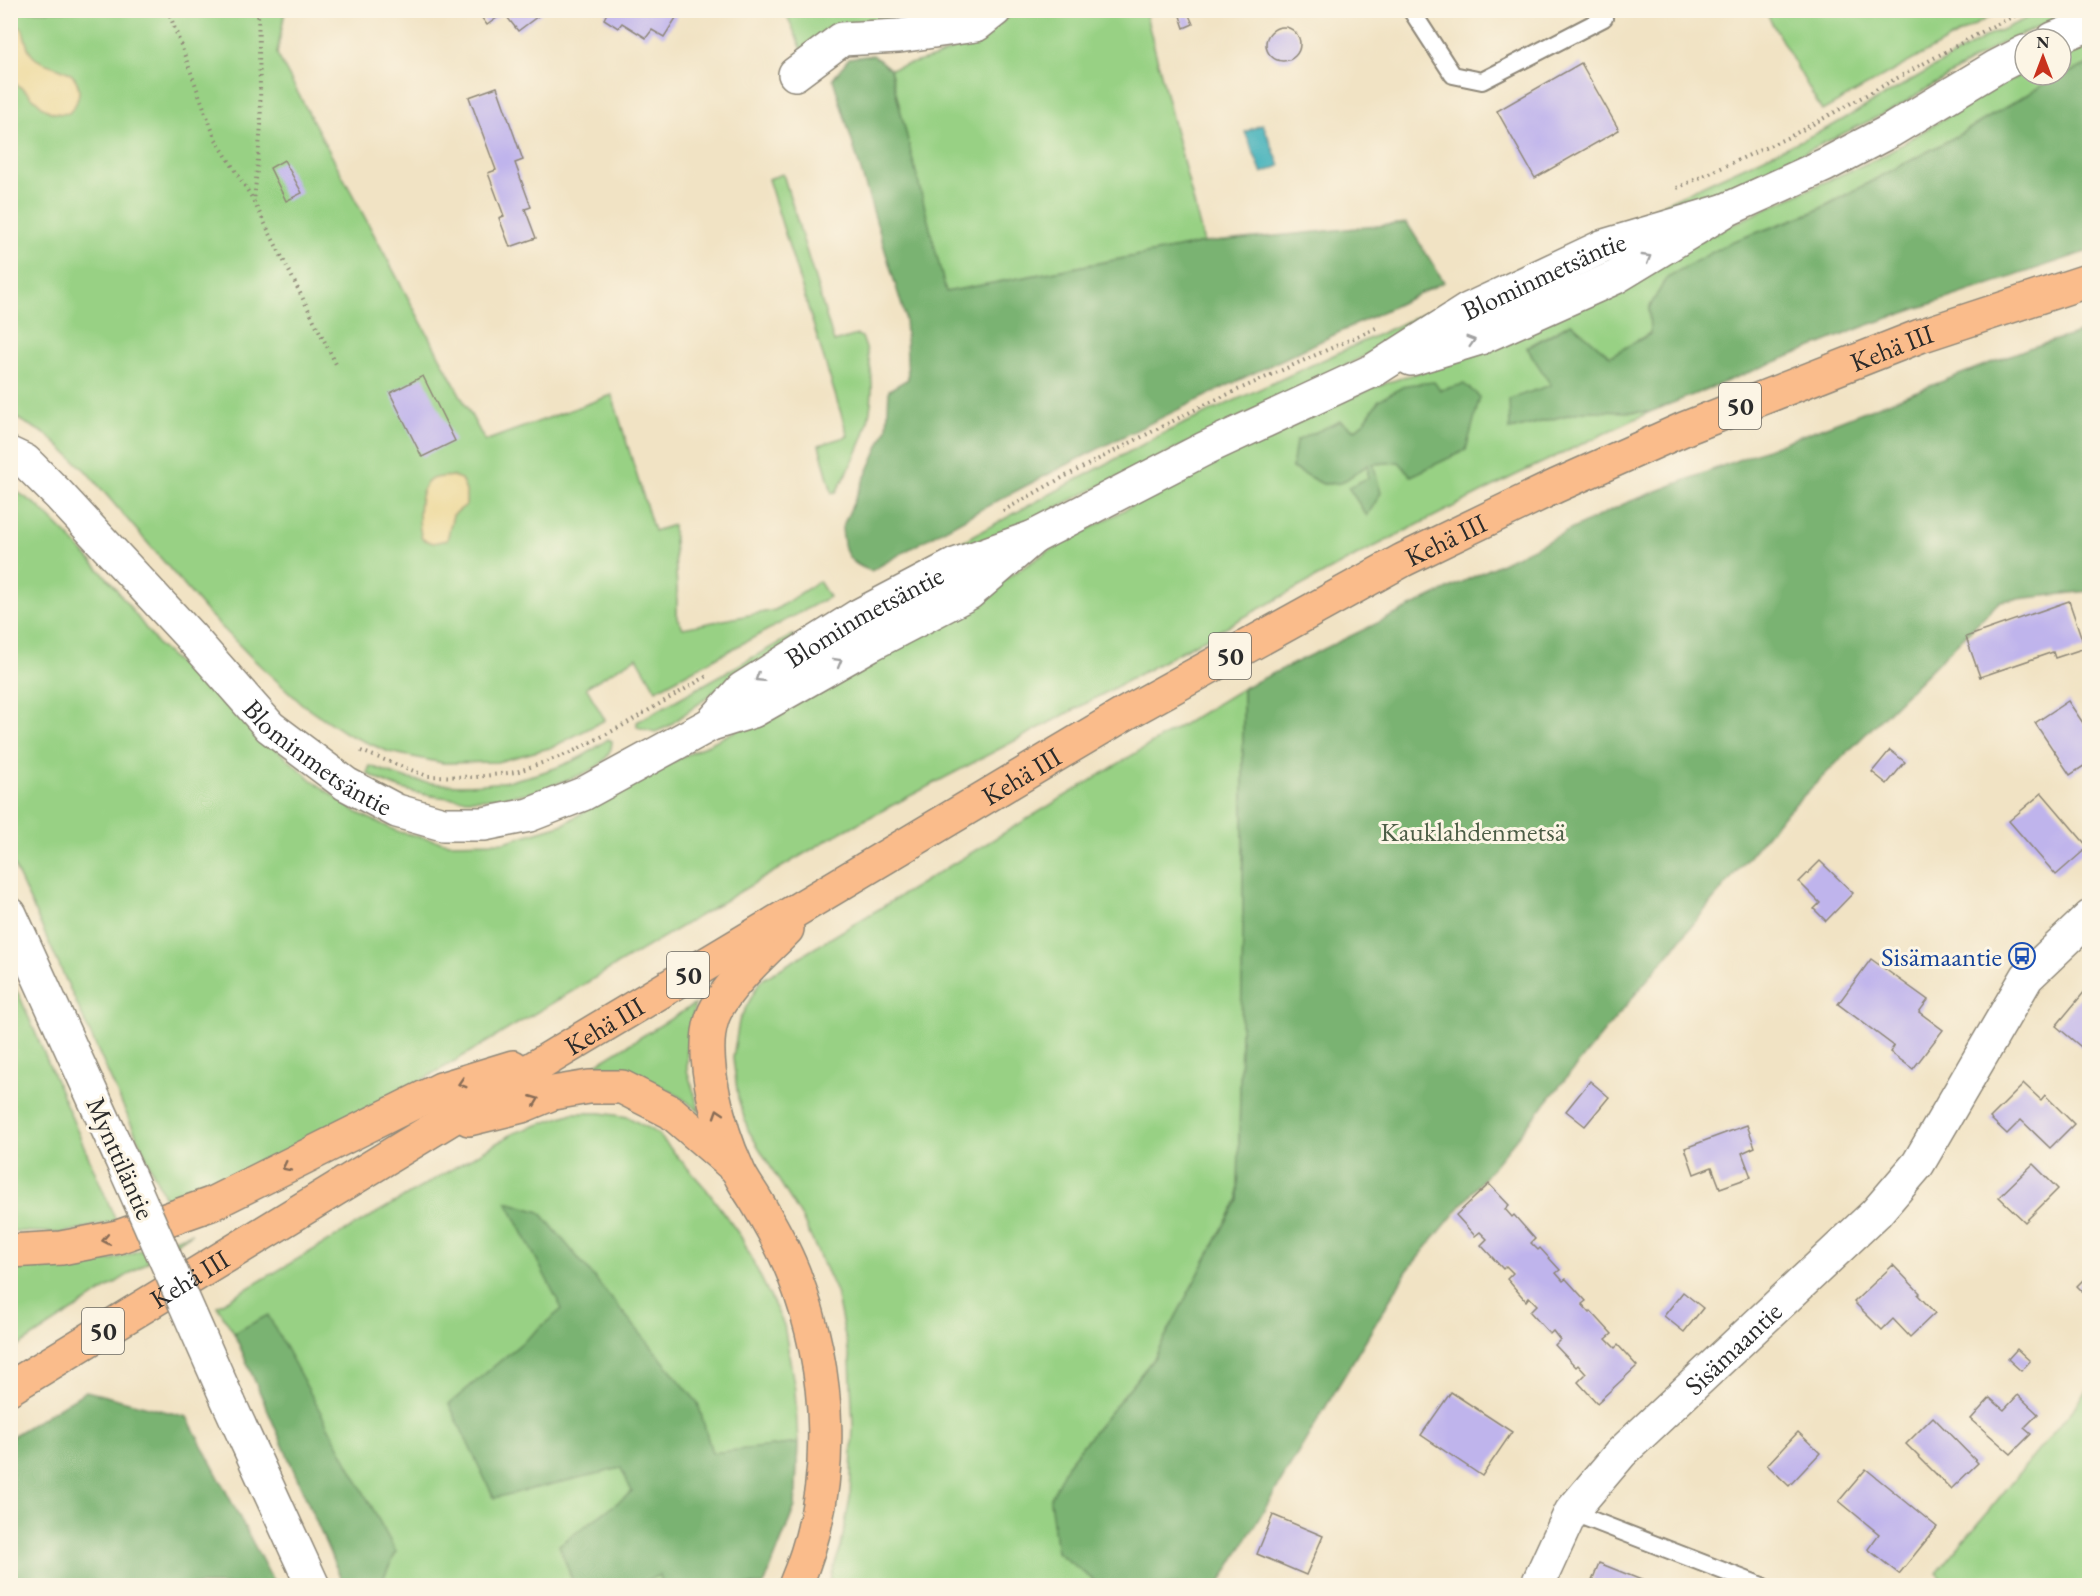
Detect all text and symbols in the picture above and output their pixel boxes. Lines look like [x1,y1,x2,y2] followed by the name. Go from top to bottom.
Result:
[2013,27,2073,87] north arrow
[2037,32,2050,53] text: N
[1456,223,1630,328] street label: Blominmetsäntie
[1641,254,1651,266] one-way arrow
[1845,315,1938,379] street label: Kehä III
[1465,336,1476,348] one-way arrow
[1719,383,1761,429] road number: 50
[1399,505,1492,574] street label: Kehä III
[778,557,949,675] street label: Blominmetsäntie
[1209,633,1251,679] road number: 50
[832,658,843,669] one-way arrow
[755,671,765,683] one-way arrow
[236,692,399,823] street label: Blominmetsäntie
[975,738,1067,813] street label: Kehä III
[1380,814,1566,849] park label: Kauklahdenmetsä
[1881,939,2002,974] place label: Sisämaantie
[2007,941,2037,971] bus stop icon: Sisämaantie
[667,952,709,998] road number: 50
[558,988,650,1063] street label: Kehä III
[457,1076,468,1088] one-way arrow
[79,1091,163,1225] street label: Mynttiläntie
[529,1095,540,1107] one-way arrow
[713,1108,726,1119] one-way arrow
[281,1159,292,1171] one-way arrow
[101,1233,111,1246] one-way arrow
[143,1241,235,1316] street label: Kehä III
[1676,1294,1789,1402] street label: Sisämaantie
[82,1308,124,1354] road number: 50

